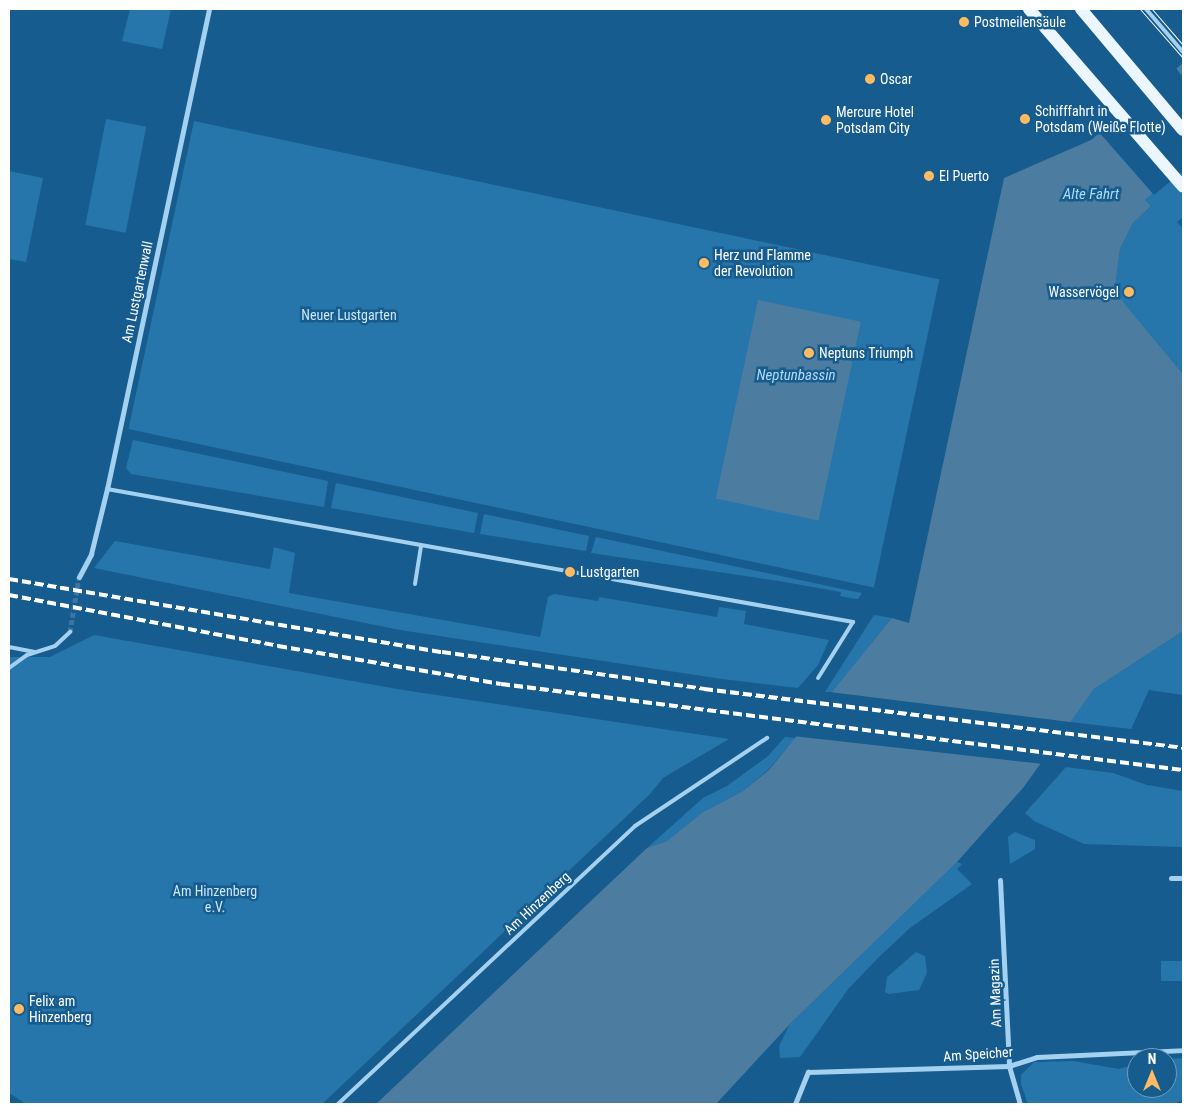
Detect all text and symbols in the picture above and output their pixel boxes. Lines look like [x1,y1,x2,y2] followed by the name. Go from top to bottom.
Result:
[974,14,1066,30] place label: Postmeilensäule
[958,16,970,28] marker: Postmeilensäule
[880,71,912,87] place label: Oscar
[864,73,876,85] marker: Oscar
[1035,103,1166,136] place label: Schifffahrt in Potsdam (Weiße Flotte)
[836,104,914,136] place label: Mercure Hotel Potsdam City
[1019,113,1031,125] marker: Schifffahrt in Potsdam (Weiße Flotte)
[820,114,832,126] marker: Mercure Hotel Potsdam City
[939,168,989,184] place label: El Puerto
[923,170,935,182] marker: El Puerto
[1063,186,1119,204] water label: Alte Fahrt
[118,240,156,344] street label: Am Lustgartenwall
[714,247,811,280] place label: Herz und Flamme der Revolution
[698,257,710,269] marker: Herz und Flamme der Revolution
[1049,284,1119,300] place label: Wasservögel
[1123,286,1135,298] marker: Wasservögel
[301,307,397,323] park label: Neuer Lustgarten
[819,345,914,361] place label: Neptuns Triumph
[803,347,815,359] marker: Neptuns Triumph
[756,367,836,385] water label: Neptunbassin
[580,564,639,580] place label: Lustgarten
[564,566,576,578] marker: Lustgarten
[500,868,574,938] street label: Am Hinzenberg
[173,883,257,916] park label: Am Hinzenberg e.V.
[985,958,1005,1028] street label: Am Magazin
[29,993,92,1026] place label: Felix am Hinzenberg
[13,1003,25,1015] marker: Felix am Hinzenberg
[943,1043,1013,1065] street label: Am Speicher
[1127,1048,1177,1098] north arrow
[1148,1051,1156,1067] text: N

